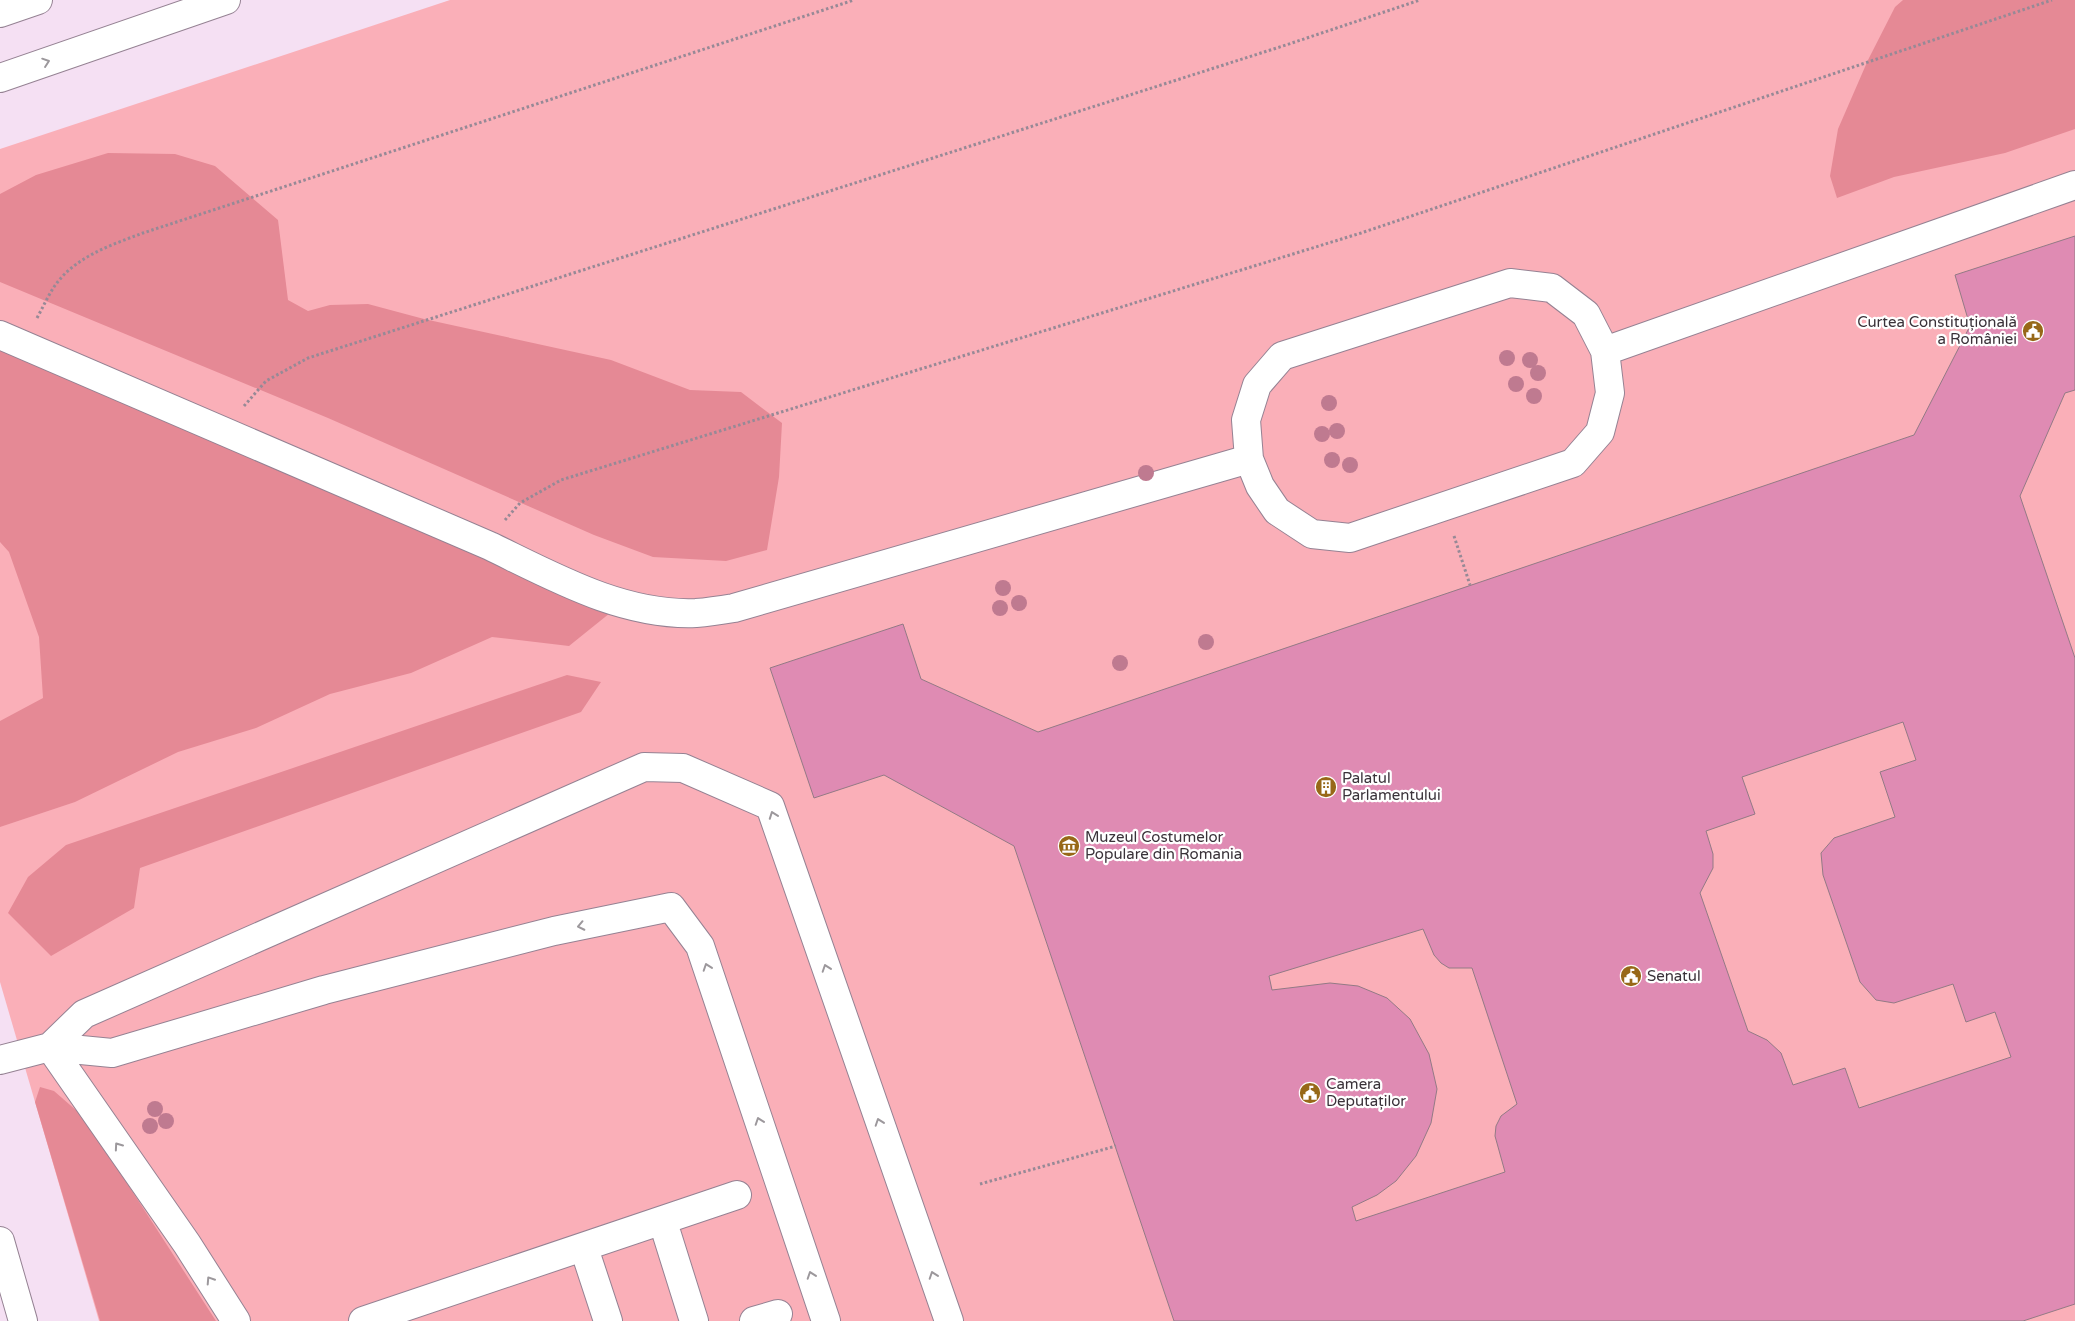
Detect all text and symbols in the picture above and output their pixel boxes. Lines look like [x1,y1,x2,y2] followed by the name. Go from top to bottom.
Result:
[41,58,50,68] one-way arrow
[1857,313,2017,348] place label: Curtea Constituțională a României
[2021,319,2045,343] public building icon: Curtea Constituțională a României
[1342,769,1441,804] place label: Palatul Parlamentului
[1314,775,1338,799] building icon: Palatul Parlamentului
[769,811,779,819] one-way arrow
[1085,828,1242,863] place label: Muzeul Costumelor Populare din Romania
[1057,834,1081,858] museum icon: Muzeul Costumelor Populare din Romania
[577,920,586,930] one-way arrow
[703,963,713,971] one-way arrow
[822,964,832,973] one-way arrow
[1619,964,1643,988] public building icon: Senatul
[1647,967,1701,985] place label: Senatul
[1326,1075,1406,1110] place label: Camera Deputaților
[1298,1081,1322,1105] public building icon: Camera Deputaților
[755,1117,765,1125] one-way arrow
[875,1118,885,1126] one-way arrow
[115,1142,124,1151] one-way arrow
[806,1271,816,1279] one-way arrow
[929,1271,939,1280] one-way arrow
[206,1276,216,1285] one-way arrow

